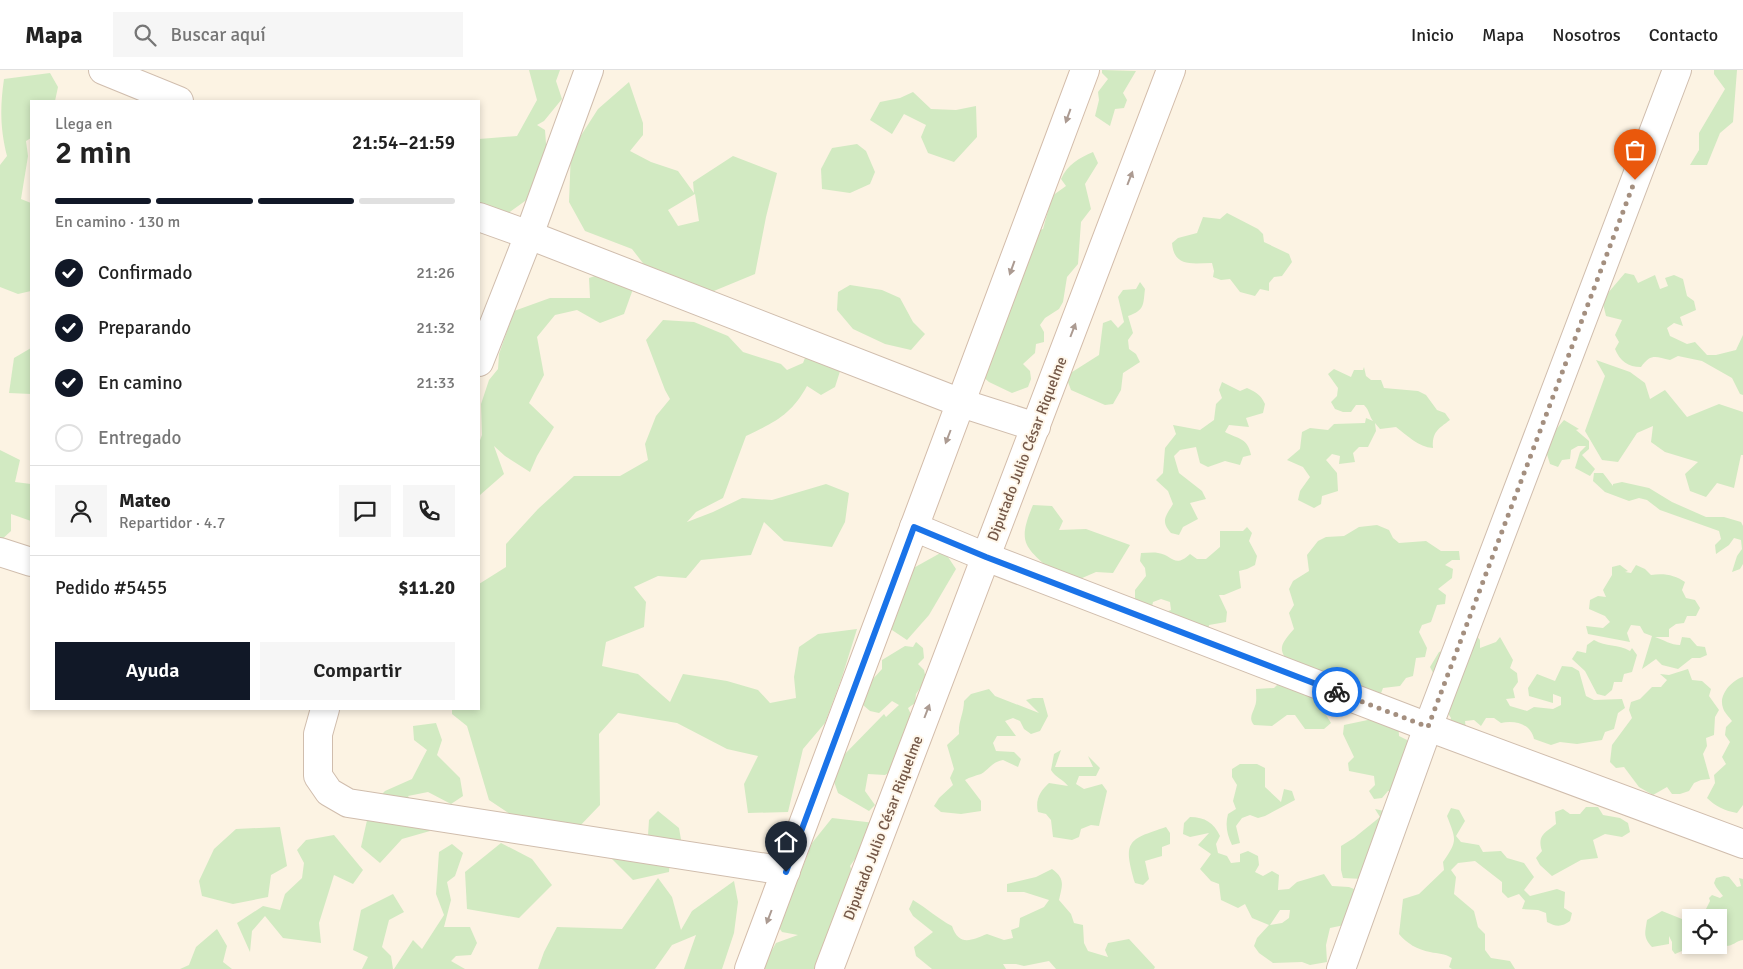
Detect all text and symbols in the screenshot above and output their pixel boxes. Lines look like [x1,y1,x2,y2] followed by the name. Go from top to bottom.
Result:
[113,12,463,57] search box
[25,20,83,50] text: Mapa
[131,21,159,49] icon: search
[171,23,266,47] text: Buscar aquí
[1411,24,1454,46] text: Inicio
[1482,24,1524,46] text: Mapa
[1552,24,1621,46] text: Nosotros
[1649,24,1718,46] text: Contacto
[1064,108,1071,123] one-way arrow
[55,114,113,134] text: Llega en
[1614,129,1656,180] pin
[352,131,455,155] text: 21:54–21:59
[55,133,132,172] text: 2 min
[1621,136,1649,164] icon: bag
[1126,170,1134,185] one-way arrow
[55,212,180,232] text: En camino · 130 m
[55,259,83,287] icon: check
[98,261,192,285] text: Confirmado
[1007,261,1015,275] one-way arrow
[416,263,455,283] text: 21:26
[55,314,83,342] icon: check
[98,316,191,340] text: Preparando
[416,318,455,338] text: 21:32
[1069,323,1077,337] one-way arrow
[983,354,1071,544] street label: Diputado Julio César Riquelme
[55,369,83,397] icon: check
[98,371,182,395] text: En camino
[416,373,455,393] text: 21:33
[98,426,181,450] text: Entregado
[944,429,951,444] one-way arrow
[55,485,107,537] button: person
[339,485,391,537] button: chat
[403,485,455,537] button: phone
[119,489,171,513] text: Mateo
[119,513,225,533] text: Repartidor · 4.7
[55,576,167,600] text: Pedido #5455
[398,576,455,600] text: $11.20
[55,642,250,700] button: Ayuda
[260,642,455,700] button: Compartir
[1312,667,1362,717] courier
[1323,678,1351,706] icon: bike
[923,703,931,718] one-way arrow
[839,733,927,923] street label: Diputado Julio César Riquelme
[765,821,807,872] pin
[772,828,800,856] icon: home
[765,909,772,924] one-way arrow
[1682,909,1727,954] map controls
[1682,909,1727,954] button: locate

